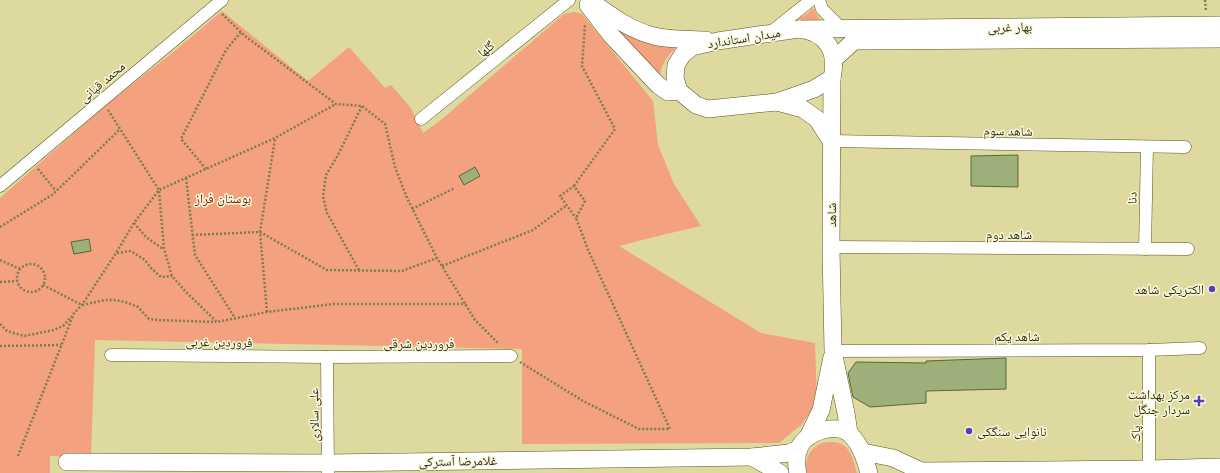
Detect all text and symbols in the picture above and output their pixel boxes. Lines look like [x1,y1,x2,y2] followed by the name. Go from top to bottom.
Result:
[988,18,1032,36] street label: بهار غربی
[706,24,782,52] street label: میدان استاندارد
[474,37,498,61] street label: گلها
[75,58,129,106] street label: محمد قپانی
[983,122,1033,140] street label: شاهد سوم
[194,190,251,207] park label: بوستان فراز
[1123,192,1141,204] street label: دنا
[823,203,840,227] street label: شاهد
[986,226,1032,243] street label: شاهد دوم
[1135,281,1204,298] place label: الکتریکی شاهد
[1207,284,1217,294] marker: الکتریکی شاهد
[994,328,1040,345] street label: شاهد یکم
[185,333,253,351] street label: فروردین غربی
[384,335,454,352] street label: فروردین شرقی
[1128,386,1190,418] place label: مرکز بهداشت سردار جنگل
[305,388,323,442] street label: علی سالاری
[1193,395,1205,407] marker: مرکز بهداشت سردار جنگل
[977,423,1047,440] place label: نانوایی سنگکی
[1127,425,1144,443] street label: پاک
[964,426,974,436] marker: نانوایی سنگکی
[419,452,498,470] street label: غلامرضا آسترکی

